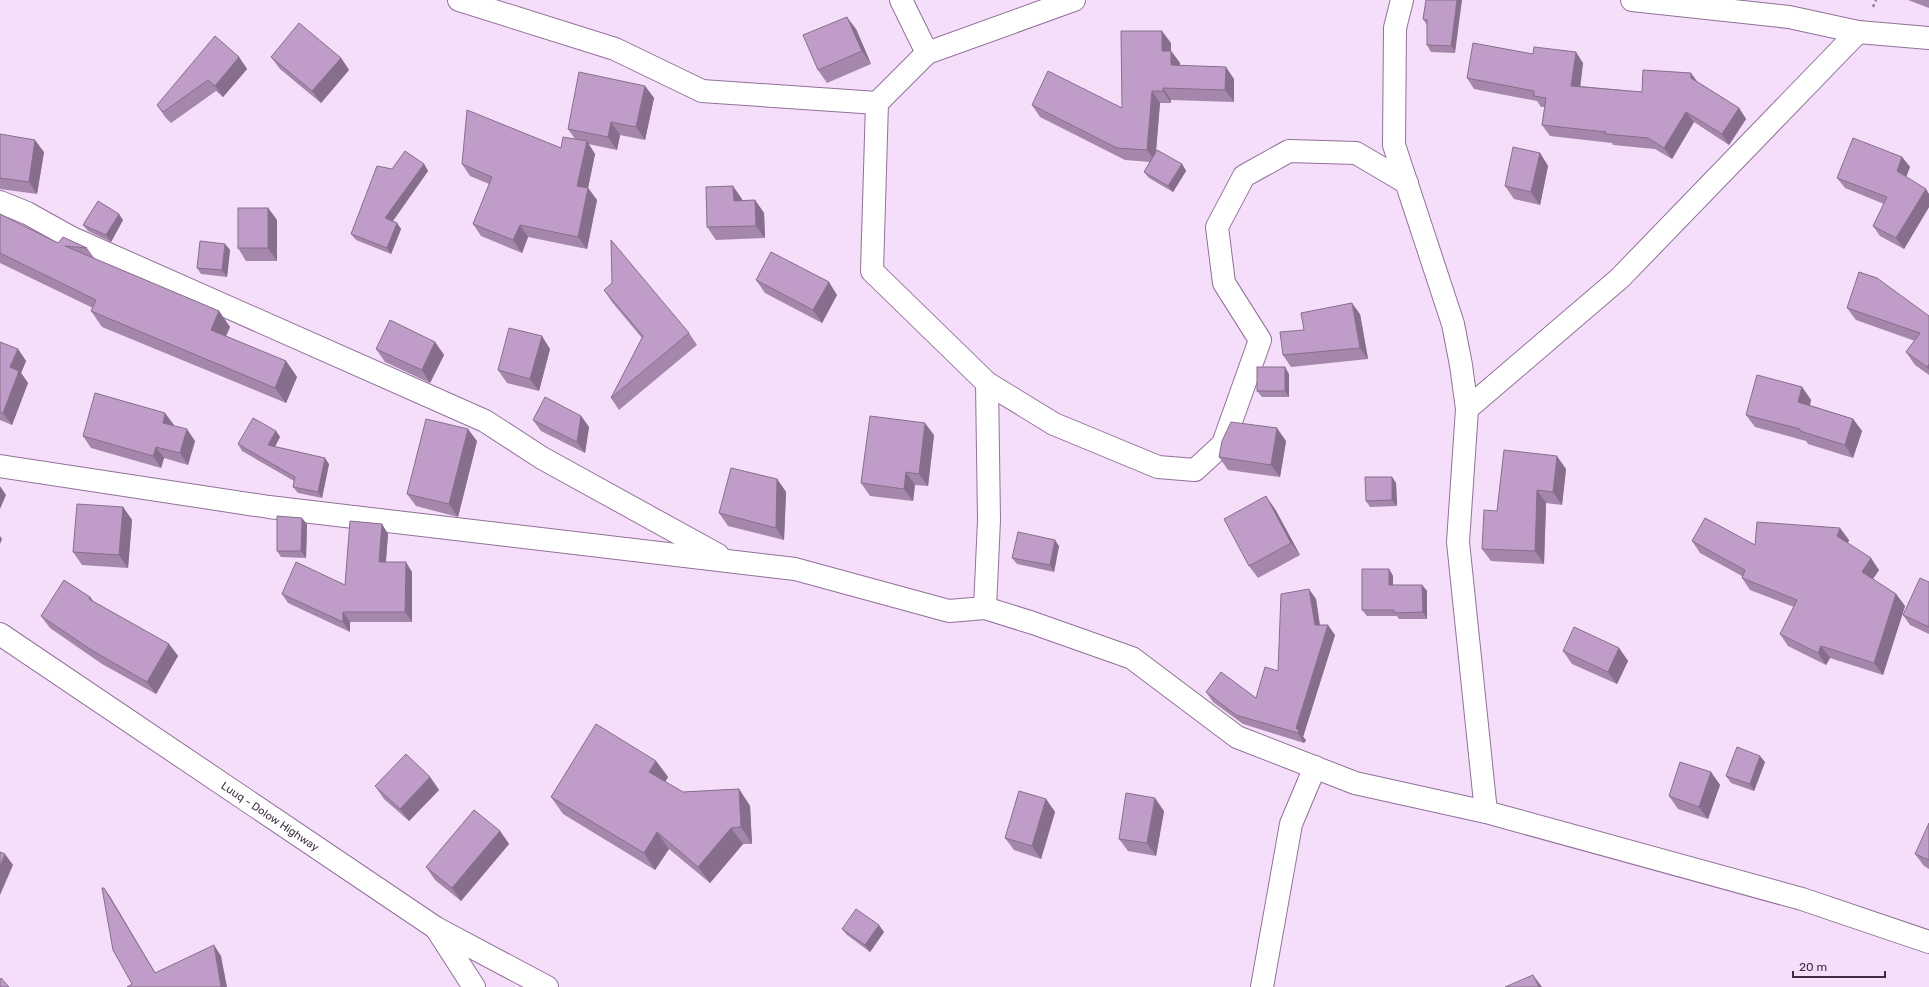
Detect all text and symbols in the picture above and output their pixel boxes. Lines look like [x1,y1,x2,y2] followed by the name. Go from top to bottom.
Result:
[219,779,322,854] street label: Luuq - Dolow Highway
[1793,953,1885,979] scale bar
[1799,960,1827,974] text: 20 m

